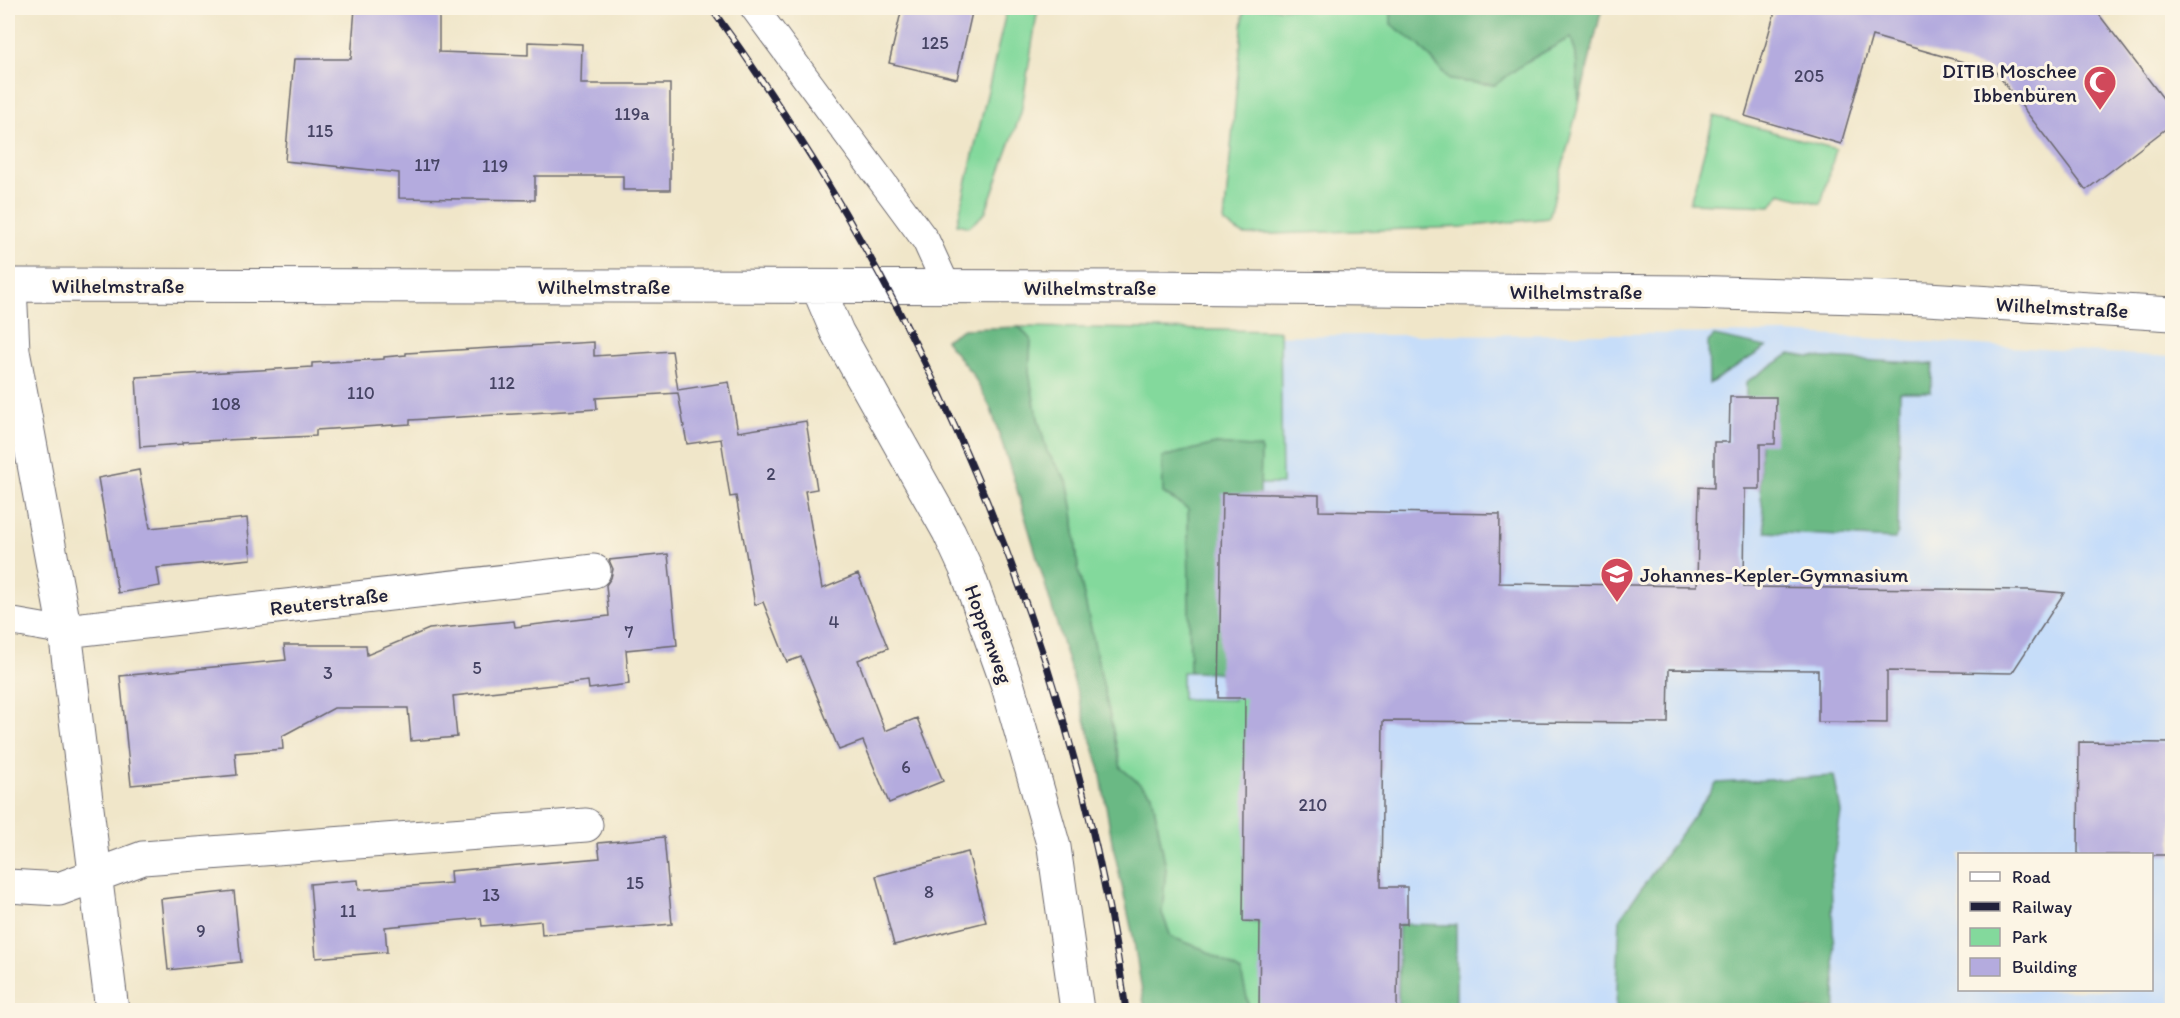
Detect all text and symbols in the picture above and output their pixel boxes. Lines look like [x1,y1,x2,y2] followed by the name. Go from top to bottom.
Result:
[921,32,949,54] house number: 125
[1942,58,2077,107] place label: DITIB Moschee Ibbenbüren
[2082,64,2118,111] mosque icon: DITIB Moschee Ibbenbüren
[1794,65,1824,87] house number: 205
[614,103,650,125] house number: 119a
[307,120,333,142] house number: 115
[414,154,440,176] house number: 117
[482,155,508,177] house number: 119
[52,273,184,298] street label: Wilhelmstraße
[538,274,670,299] street label: Wilhelmstraße
[1024,275,1156,300] street label: Wilhelmstraße
[1510,279,1642,304] street label: Wilhelmstraße
[1995,291,2129,323] street label: Wilhelmstraße
[489,372,516,394] house number: 112
[347,382,375,404] house number: 110
[211,393,241,415] house number: 108
[766,463,776,485] house number: 2
[1599,556,1635,603] school or university icon: Johannes-Kepler-Gymnasium
[1640,562,1909,587] place label: Johannes-Kepler-Gymnasium
[268,581,390,621] street label: Reuterstraße
[960,581,1019,687] street label: Hoppenweg
[829,611,840,633] house number: 4
[625,621,634,643] house number: 7
[472,657,482,679] house number: 5
[323,662,333,684] house number: 3
[901,756,911,778] house number: 6
[1299,794,1327,816] house number: 210
[1958,853,2153,991] legend
[2012,866,2051,888] text: Road
[626,872,644,894] house number: 15
[924,881,934,903] house number: 8
[482,884,500,906] house number: 13
[2012,896,2073,918] text: Railway
[340,900,356,922] house number: 11
[196,920,206,942] house number: 9
[2012,926,2047,948] text: Park
[2012,956,2078,978] text: Building

